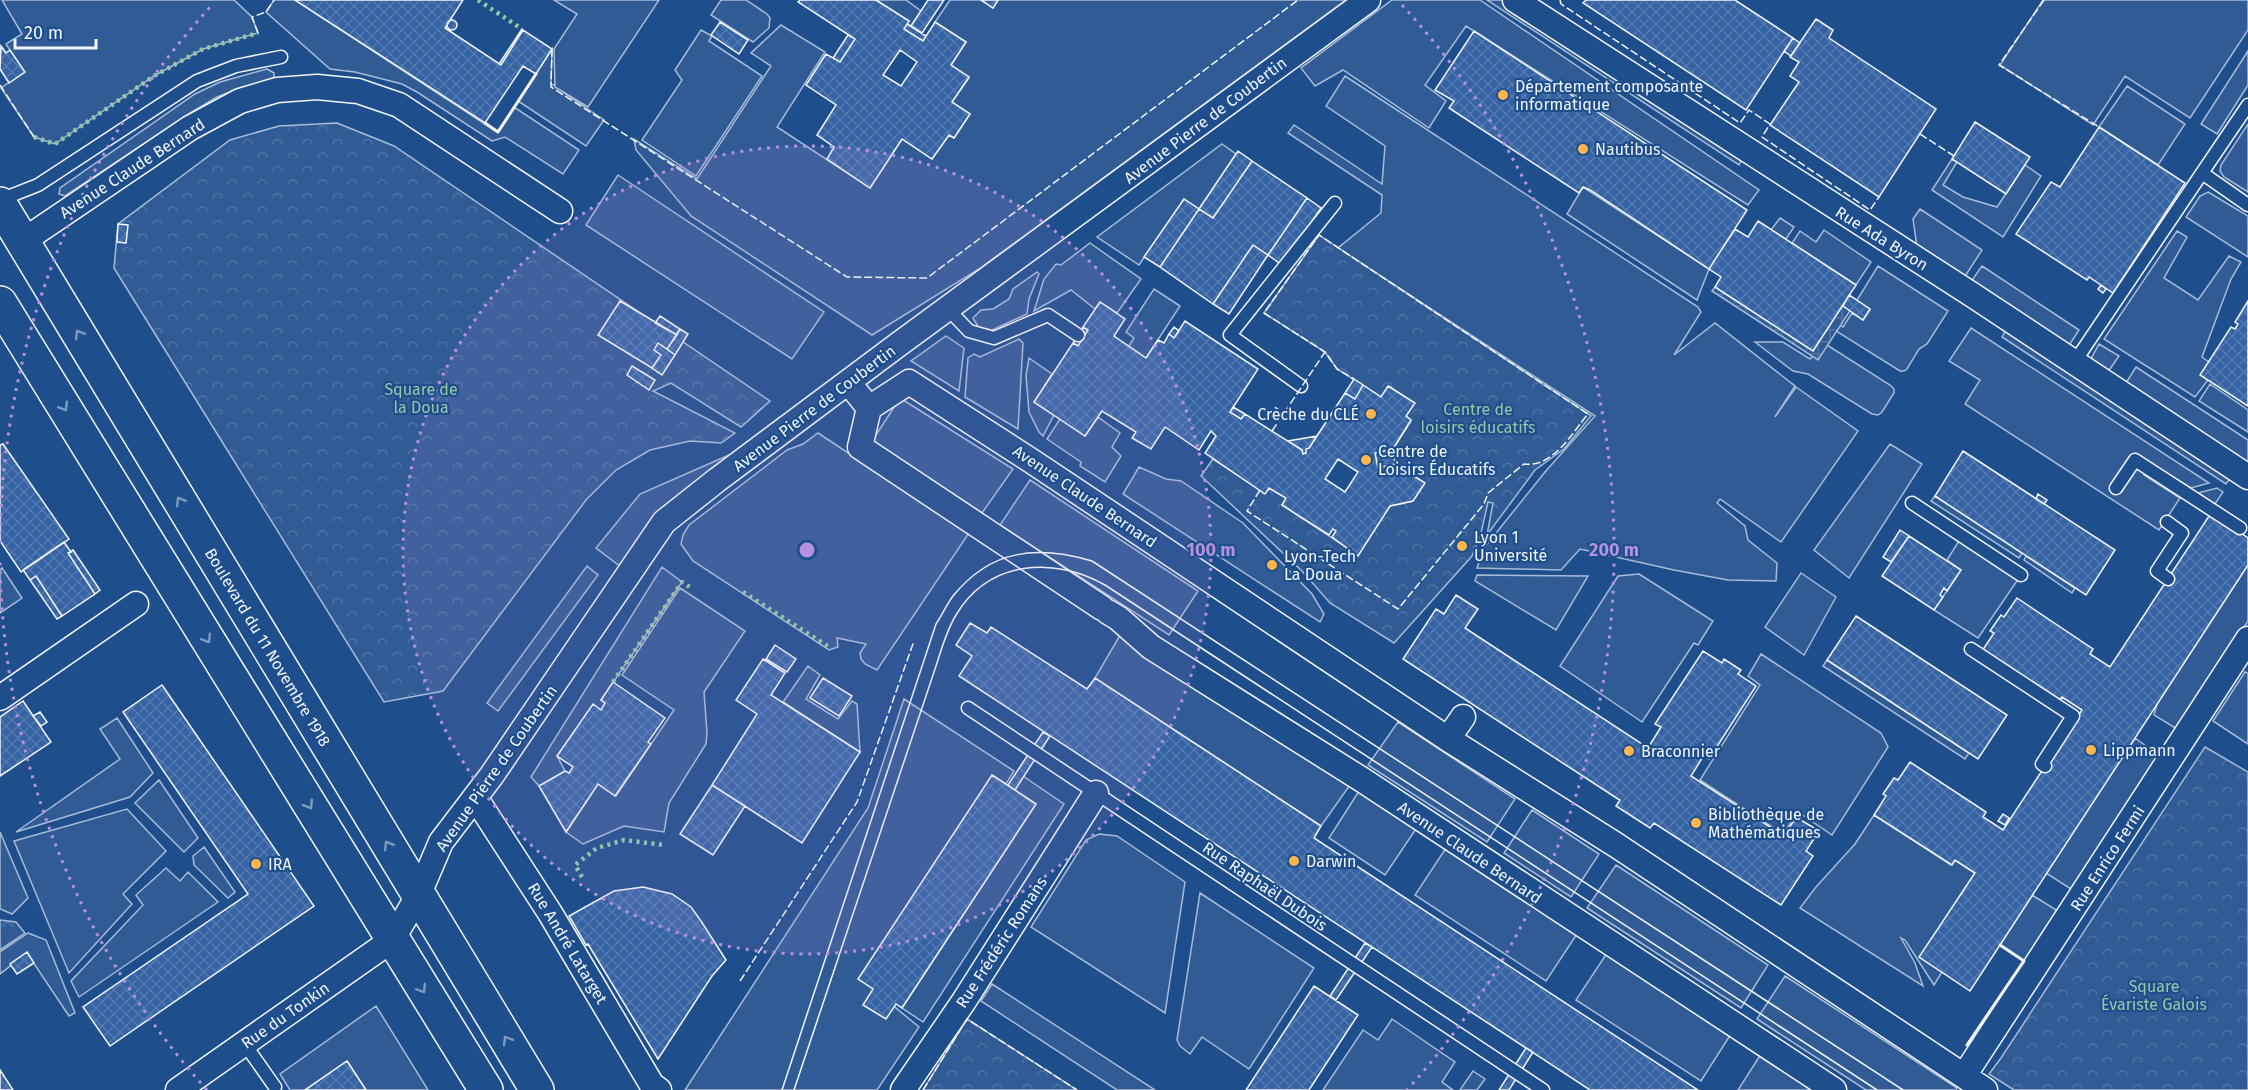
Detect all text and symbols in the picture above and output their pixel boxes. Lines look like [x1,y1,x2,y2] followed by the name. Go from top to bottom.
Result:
[15,12,96,50] scale bar
[24,22,63,44] text: 20 m
[1120,53,1290,188] street label: Avenue Pierre de Coubertin
[1515,77,1703,114] place label: Département composante informatique
[1496,88,1510,102] marker: Département composante informatique
[56,114,208,222] street label: Avenue Claude Bernard
[1595,140,1661,159] place label: Nautibus
[1576,142,1590,156] marker: Nautibus
[1832,202,1932,274] street label: Rue Ada Byron
[75,330,87,340] one-way arrow
[729,341,899,476] street label: Avenue Pierre de Coubertin
[384,380,458,417] park label: Square de la Doua
[1421,400,1535,437] park label: Centre de loisirs éducatifs
[56,401,68,411] one-way arrow
[1257,404,1359,424] place label: Crèche du CLÉ
[1364,407,1378,421] marker: Crèche du CLÉ
[1009,441,1160,552] street label: Avenue Claude Bernard
[1378,442,1495,479] place label: Centre de Loisirs Éducatifs
[1359,453,1373,467] marker: Centre de Loisirs Éducatifs
[176,497,187,507] one-way arrow
[1474,528,1547,565] place label: Lyon 1 Université
[1187,539,1235,561] text: 100 m
[1455,539,1469,553] marker: Lyon 1 Université
[1589,539,1639,561] text: 200 m
[797,540,817,560] centre of rings
[201,545,334,750] street label: Boulevard du 11 Novembre 1918
[1284,547,1356,584] place label: Lyon-Tech La Doua
[1265,558,1279,572] marker: Lyon-Tech La Doua
[199,633,211,643] one-way arrow
[432,681,561,855] street label: Avenue Pierre de Coubertin
[2103,741,2176,760] place label: Lippmann
[1641,742,1721,761] place label: Braconnier
[2084,743,2098,757] marker: Lippmann
[1622,744,1636,758] marker: Braconnier
[1394,797,1545,908] street label: Avenue Claude Bernard
[301,799,313,809] one-way arrow
[2066,802,2149,915] street label: Rue Enrico Fermi
[1708,805,1824,842] place label: Bibliothèque de Mathématiques
[1689,816,1703,830] marker: Bibliothèque de Mathématiques
[1199,838,1330,935] street label: Rue Raphaël Dubois
[384,841,396,851] one-way arrow
[1306,852,1356,871] place label: Darwin
[1287,854,1301,868] marker: Darwin
[268,855,292,874] place label: IRA
[249,857,263,871] marker: IRA
[952,873,1051,1011] street label: Rue Frédéric Romans
[524,879,611,1008] street label: Rue André Latarget
[2101,977,2207,1014] park label: Square Évariste Galois
[238,978,333,1053] street label: Rue du Tonkin
[415,983,427,993] one-way arrow
[502,1036,514,1046] one-way arrow

